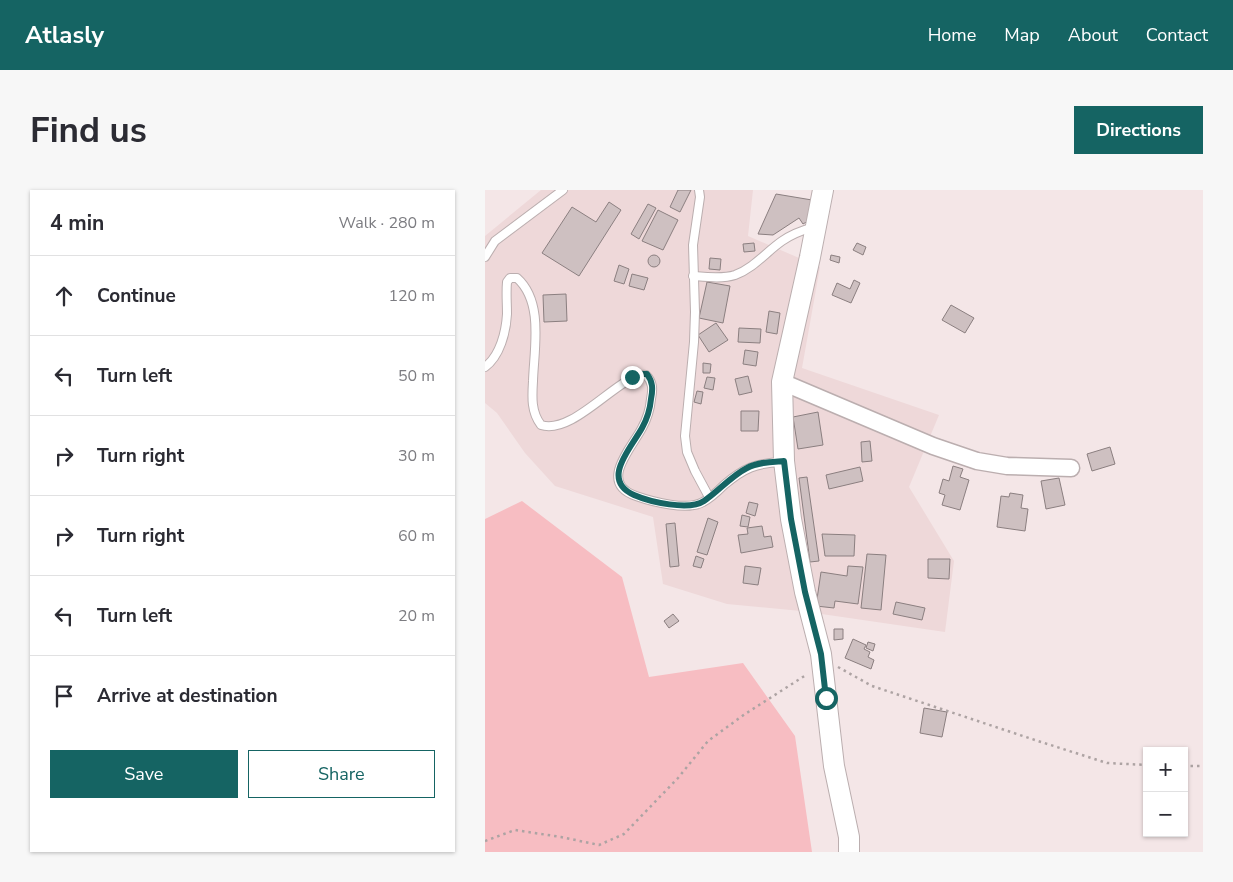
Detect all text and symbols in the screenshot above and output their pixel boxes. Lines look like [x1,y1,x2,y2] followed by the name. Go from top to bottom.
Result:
[25,19,104,51] text: Atlasly
[928,23,976,47] text: Home
[1004,23,1040,47] text: Map
[1068,23,1118,47] text: About
[1146,23,1208,47] text: Contact
[1074,106,1203,154] button: Directions
[30,107,147,154] text: Find us
[50,209,104,237] text: 4 min
[339,212,435,234] text: Walk · 280 m
[50,282,78,310] icon: ahead
[97,283,176,309] text: Continue
[388,285,435,307] text: 120 m
[50,362,78,390] icon: left
[97,363,172,389] text: Turn left
[398,365,435,387] text: 50 m
[621,366,644,389] route end
[50,442,78,470] icon: right
[97,443,184,469] text: Turn right
[398,445,435,467] text: 30 m
[50,522,78,550] icon: right
[97,523,184,549] text: Turn right
[398,525,435,547] text: 60 m
[50,602,78,630] icon: left
[97,603,172,629] text: Turn left
[398,605,435,627] text: 20 m
[50,682,78,710] icon: arrive
[97,683,278,709] text: Arrive at destination
[815,687,838,710] route start
[1143,747,1188,837] map controls
[1143,747,1188,792] button: +
[50,750,238,798] button: Save
[248,750,435,798] button: Share
[1143,792,1188,837] button: −

